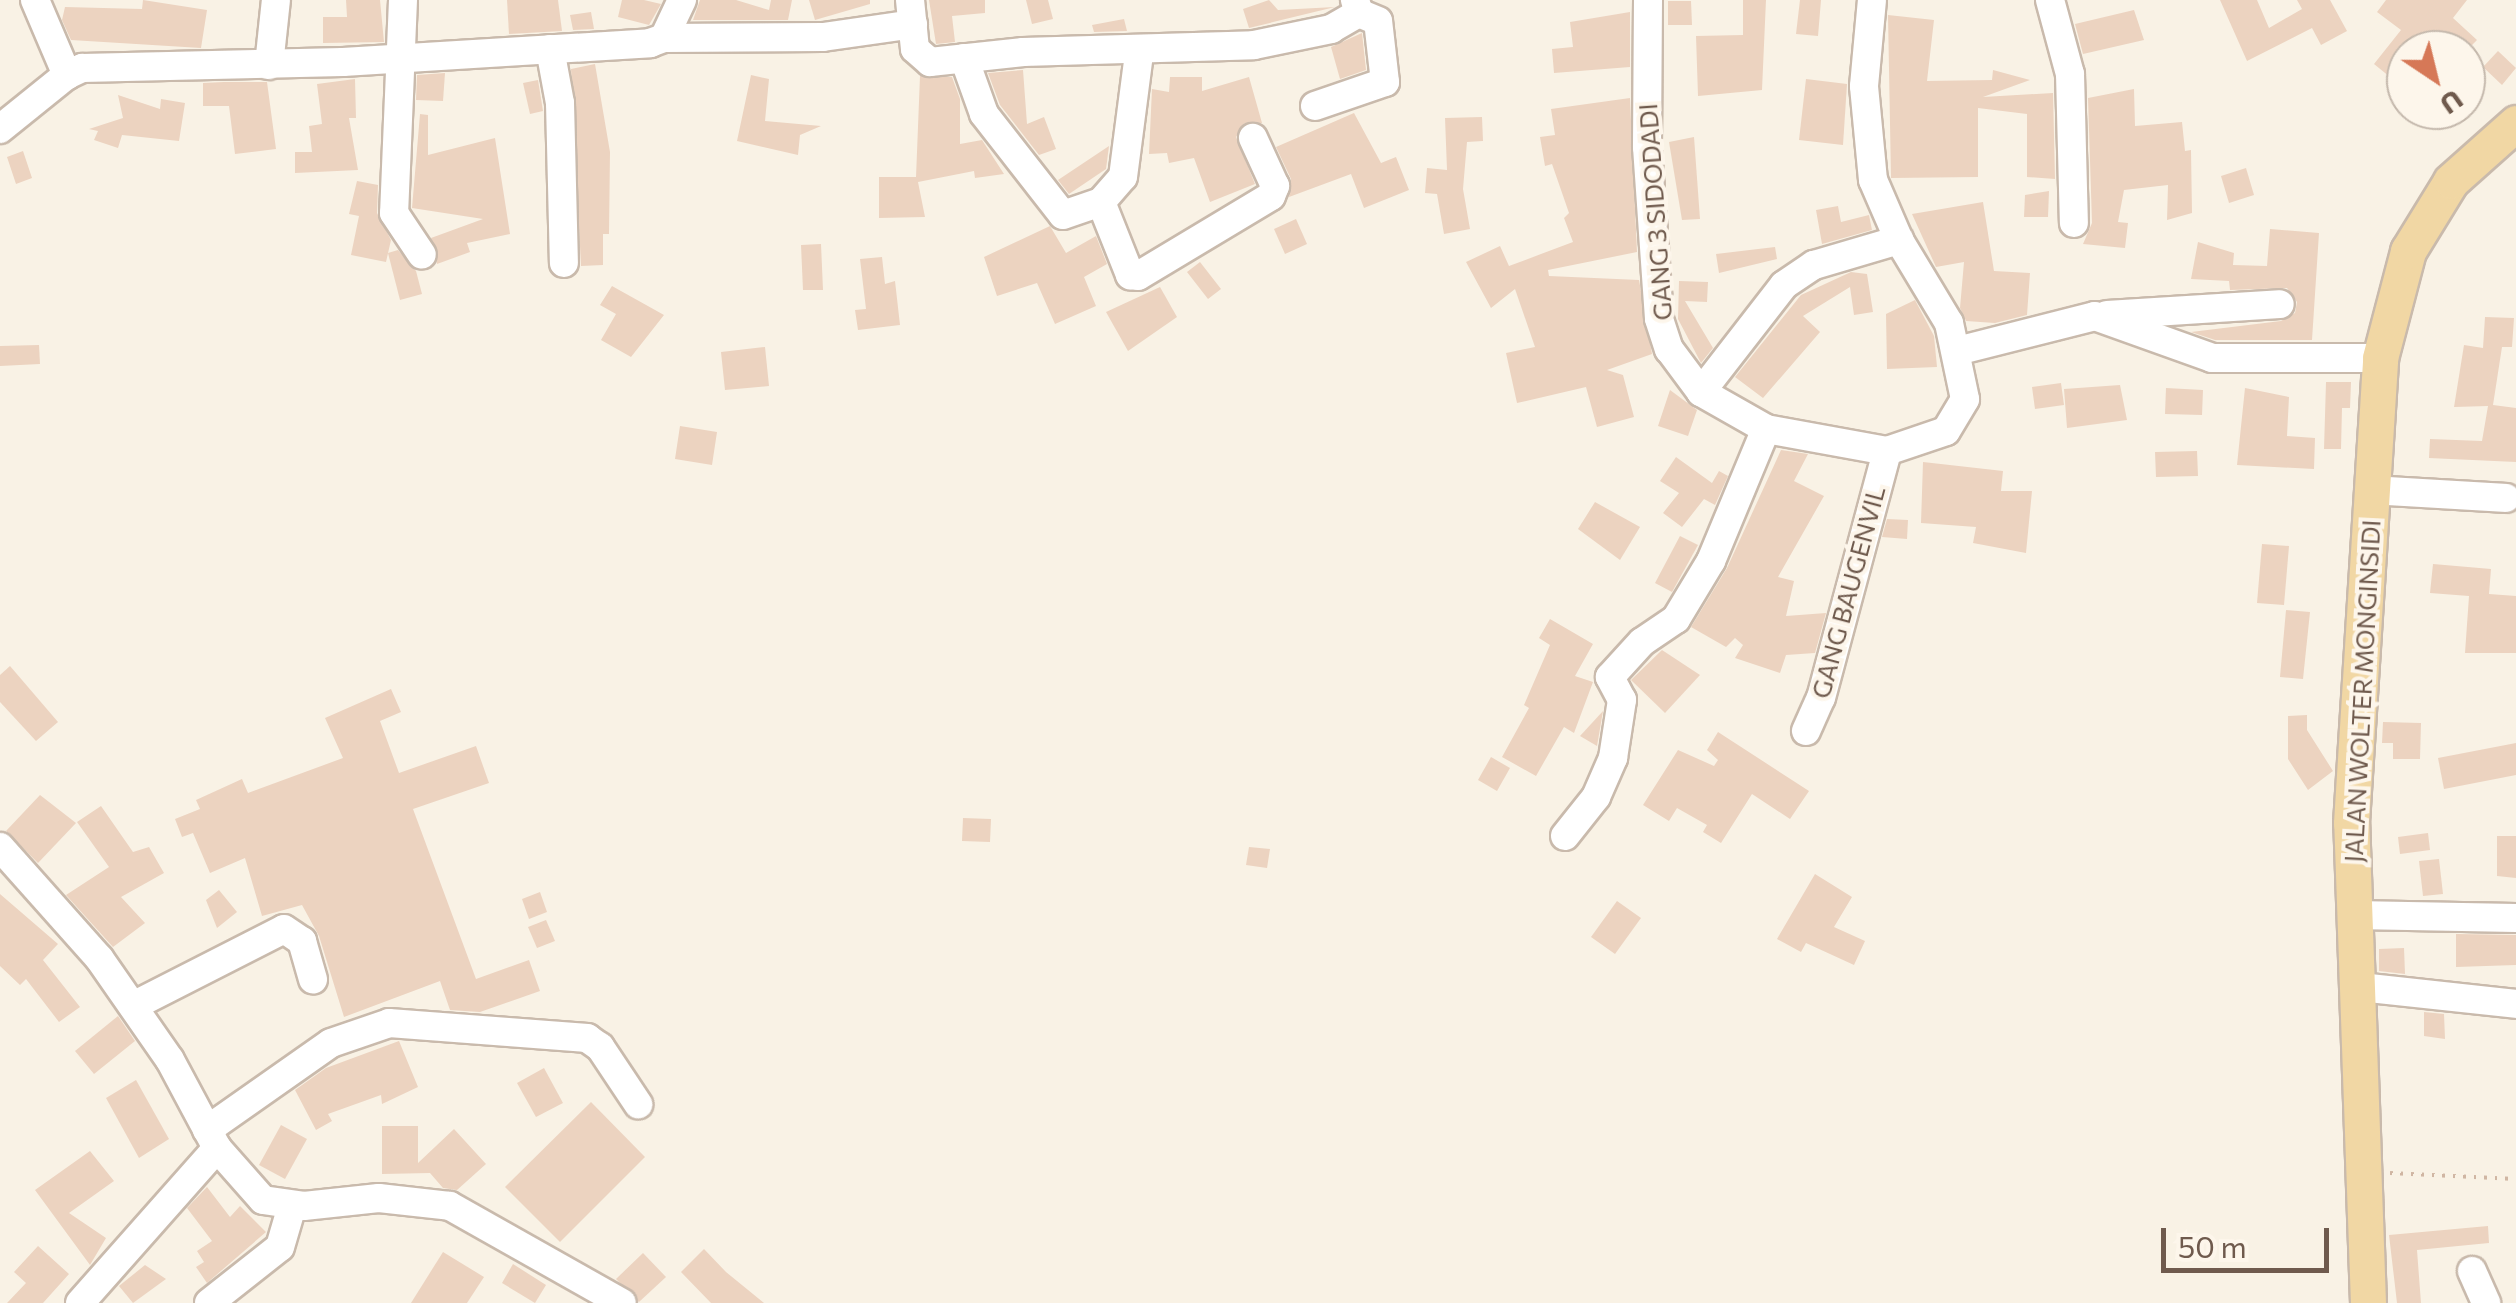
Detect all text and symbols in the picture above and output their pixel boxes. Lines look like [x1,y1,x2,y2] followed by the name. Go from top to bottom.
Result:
[2386,30,2486,130] north arrow
[2434,83,2470,123] text: U
[1632,103,1678,321] street label: GANG 3 SIDODADI
[1805,482,1891,702] street label: GANG BAUGENVIL
[2338,519,2386,863] street label: JALAN WOLTER MONGINSIDI
[2166,1208,2334,1270] scale bar
[2178,1227,2247,1264] text: 50 m

